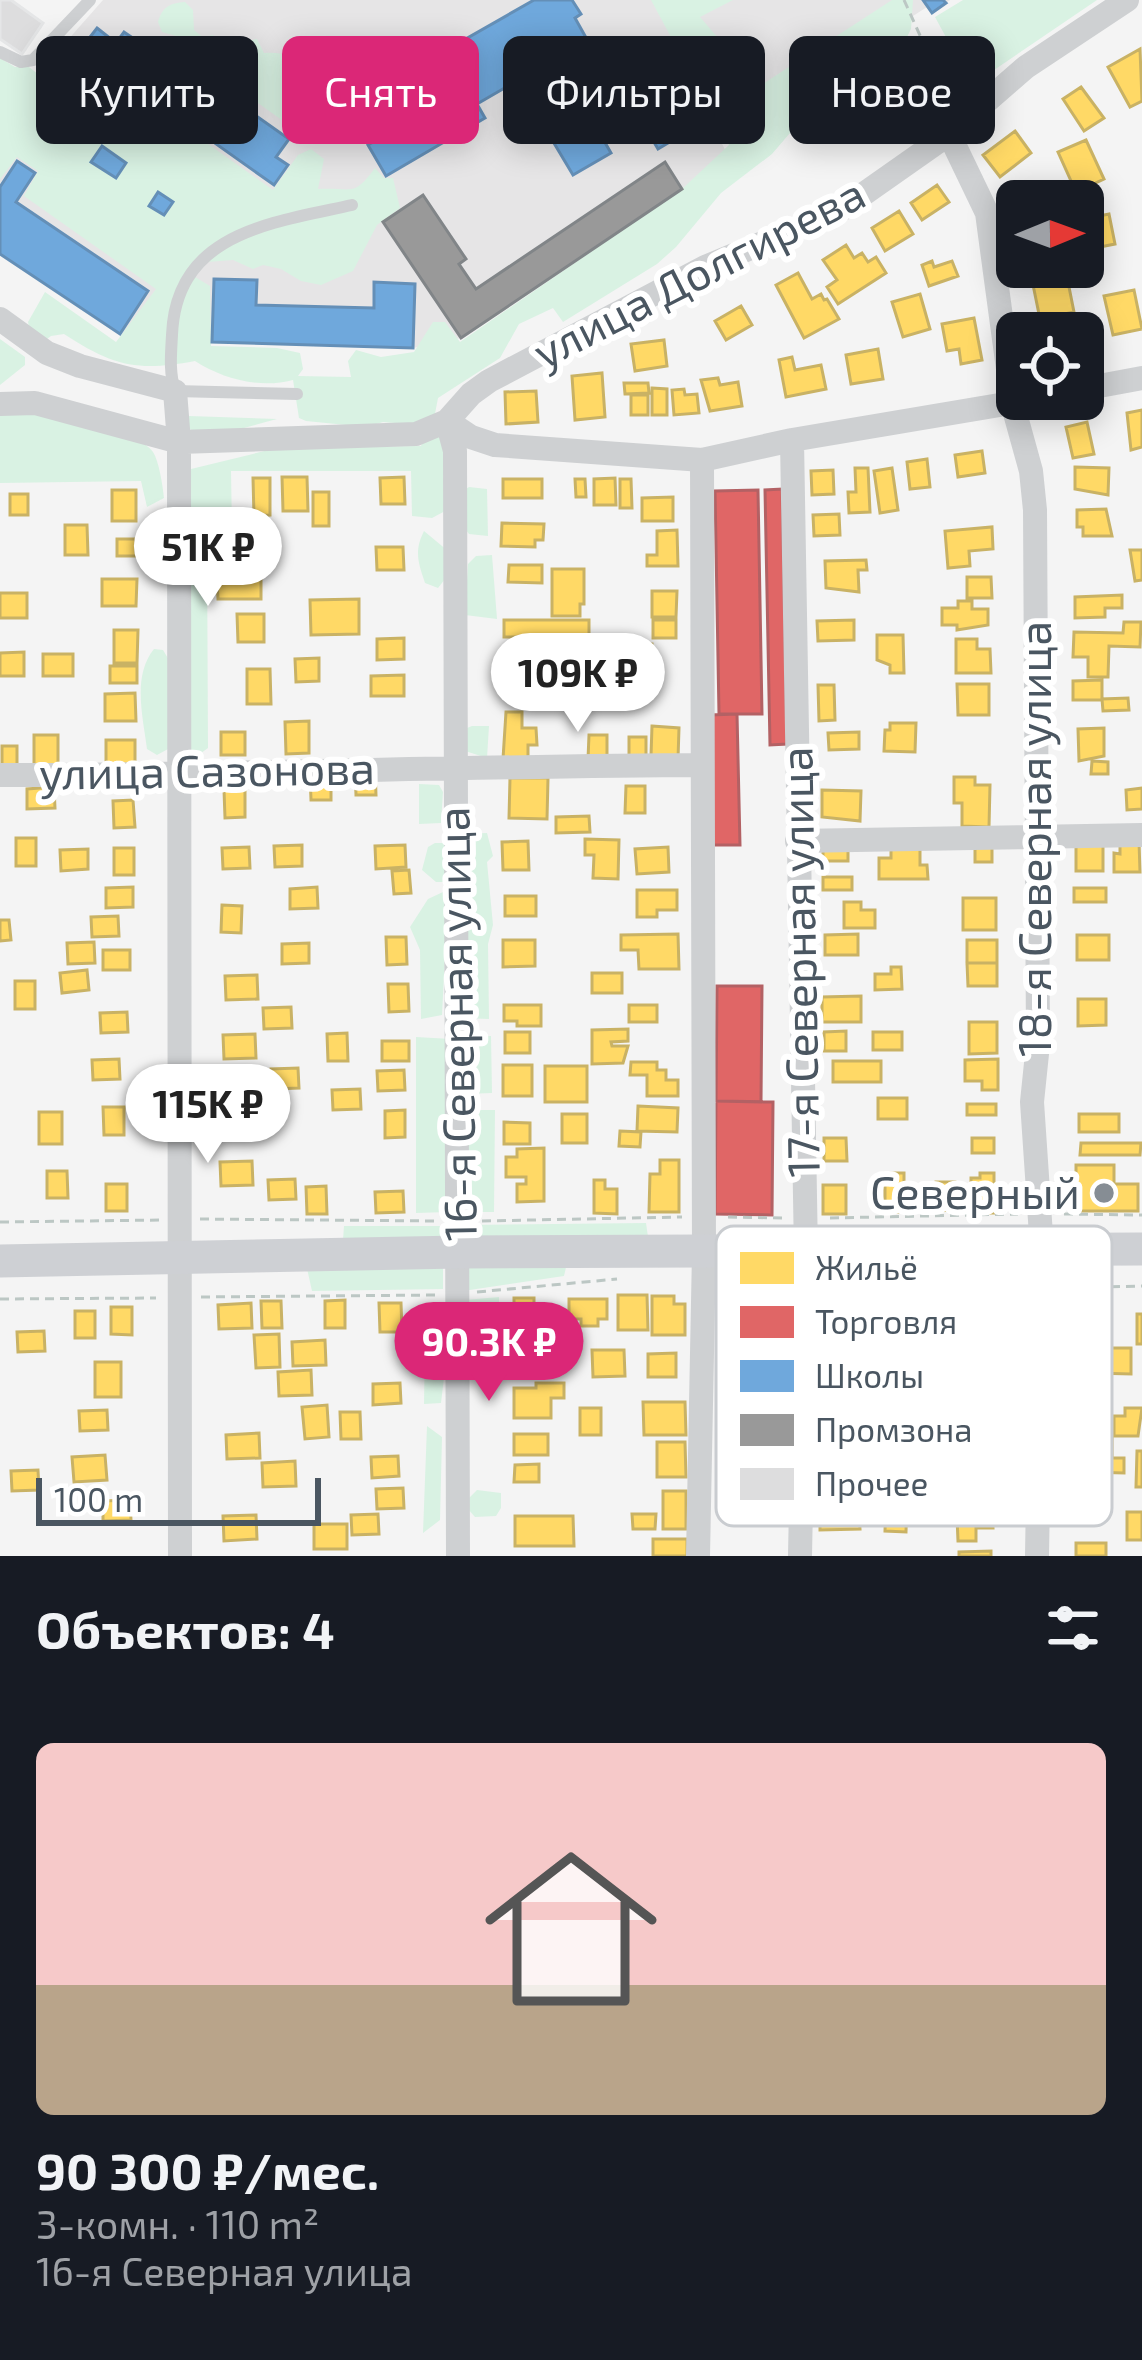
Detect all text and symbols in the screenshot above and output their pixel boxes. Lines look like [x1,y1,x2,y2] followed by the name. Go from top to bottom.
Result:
[36,36,258,144] chip: Купить
[282,36,479,144] chip: Снять
[503,36,765,144] chip: Фильтры
[789,36,995,144] chip: Новое
[523,164,873,379] street label: улица Долгирева
[996,180,1104,288] north arrow
[996,180,1104,420] map controls
[996,312,1104,420] button: locate
[124,507,292,609] pin: 51K ₽
[161,522,255,569] text: 51K ₽
[1006,621,1061,1057] street label: 18-я Северная улица
[480,633,676,735] pin: 109K ₽
[518,648,638,695] text: 109K ₽
[39,739,375,800] street label: улица Сазонова
[767,746,830,1178] street label: 17-я Северная улица
[424,806,487,1242] street label: 16-я Северная улица
[110,1064,306,1166] pin: 115K ₽
[152,1079,264,1126] text: 115K ₽
[870,1164,1080,1218] place label: Северный
[1091,1180,1117,1206] marker: Северный
[716,1226,1112,1526] legend
[815,1247,918,1287] text: Жильё
[815,1301,957,1341] text: Торговля
[378,1302,600,1404] pin: 90.3K ₽
[421,1317,557,1364] text: 90.3K ₽
[815,1355,924,1395] text: Школы
[815,1409,972,1449] text: Промзона
[815,1463,928,1503] text: Прочее
[36,1472,321,1525] scale bar
[54,1479,143,1519] text: 100 m
[1040,1595,1106,1661] icon: filters
[36,1598,335,1659] text: Объектов: 4
[463,1821,679,2037] icon: home
[36,2139,379,2200] text: 90 300 ₽/мес.
[36,2200,319,2247] text: 3-комн. · 110 m²
[36,2247,413,2294] text: 16-я Северная улица

